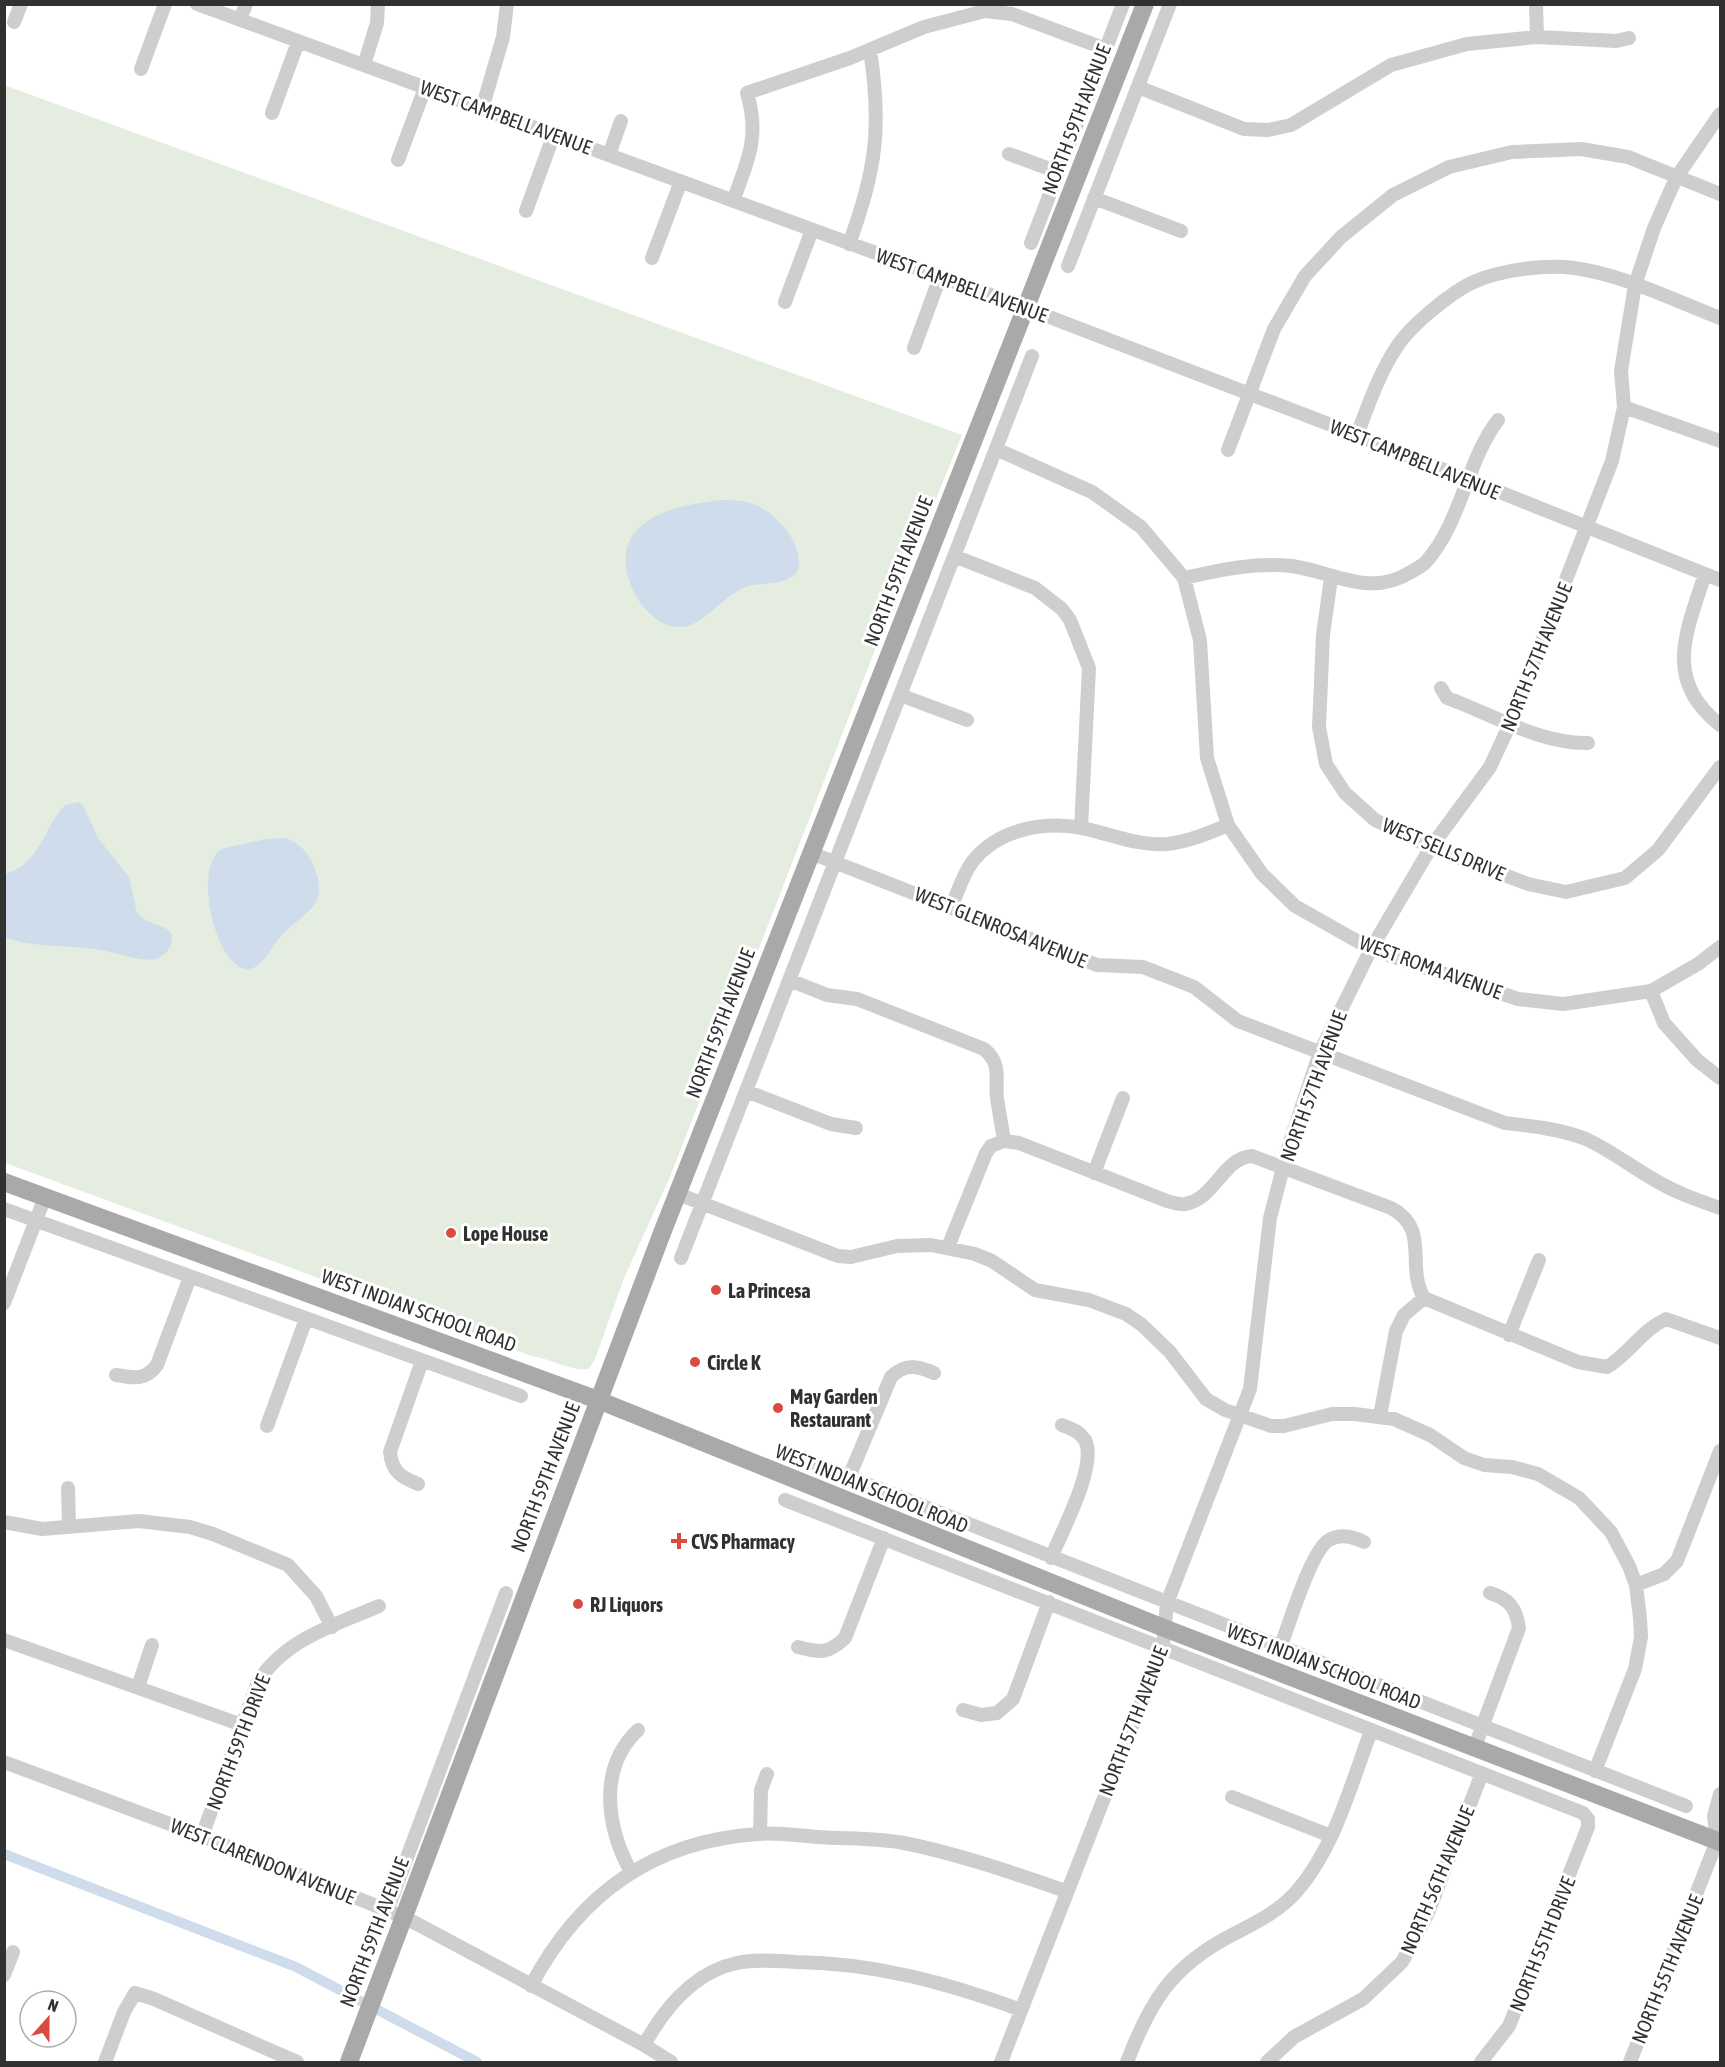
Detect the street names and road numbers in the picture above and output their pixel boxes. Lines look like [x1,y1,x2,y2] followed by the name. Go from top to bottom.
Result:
[1037,40,1115,197] street label: NORTH 59TH AVENUE
[417,75,595,159] street label: WEST CAMPBELL AVENUE
[873,243,1051,327] street label: WEST CAMPBELL AVENUE
[1327,414,1504,504] street label: WEST CAMPBELL AVENUE
[859,492,937,649] street label: NORTH 59TH AVENUE
[1496,579,1577,735] street label: NORTH 57TH AVENUE
[1379,813,1509,885] street label: WEST SELLS DRIVE
[911,882,1091,972] street label: WEST GLENROSA AVENUE
[1356,931,1506,1004] street label: WEST ROMA AVENUE
[681,944,759,1101] street label: NORTH 59TH AVENUE
[1275,1007,1351,1164] street label: NORTH 57TH AVENUE
[318,1264,520,1356] street label: WEST INDIAN SCHOOL ROAD
[506,1398,584,1555] street label: NORTH 59TH AVENUE
[772,1439,972,1537] street label: WEST INDIAN SCHOOL ROAD
[1224,1618,1424,1714] street label: WEST INDIAN SCHOOL ROAD
[1094,1642,1172,1799] street label: NORTH 57TH AVENUE
[202,1671,275,1813] street label: NORTH 59TH DRIVE
[1395,1802,1479,1957] street label: NORTH 56TH AVENUE
[167,1813,359,1909] street label: WEST CLARENDON AVENUE
[335,1853,413,2010] street label: NORTH 59TH AVENUE
[1505,1873,1580,2015] street label: NORTH 55TH DRIVE
[1627,1891,1708,2047] street label: NORTH 55TH AVENUE

